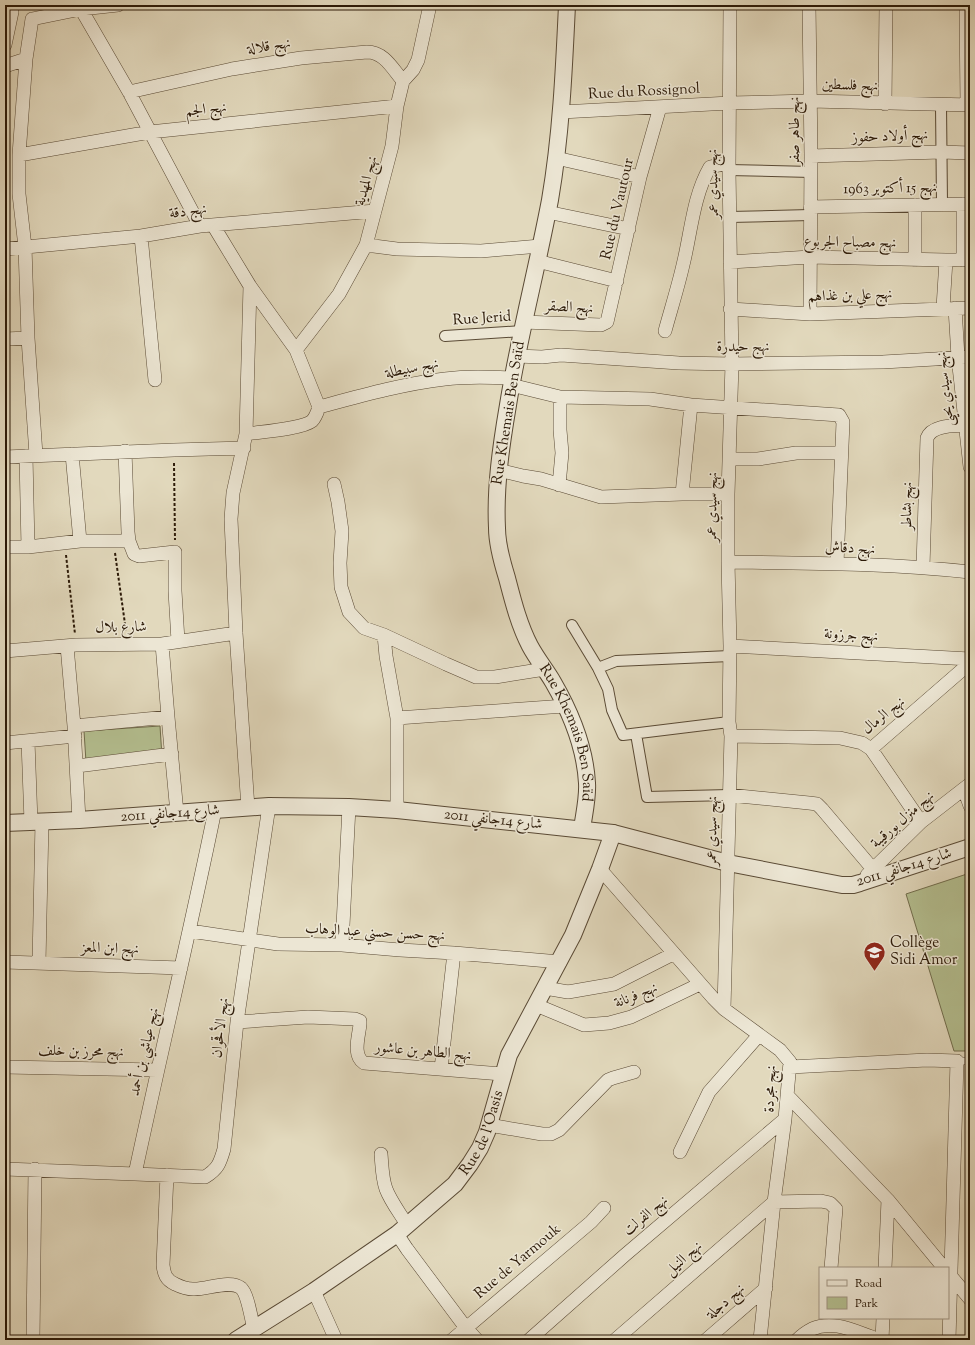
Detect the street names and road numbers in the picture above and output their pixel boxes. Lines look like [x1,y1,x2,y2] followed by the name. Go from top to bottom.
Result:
[245,33,293,63] street label: نهج قلالة
[821,75,879,99] street label: نهج فلسطين
[587,79,701,105] street label: Rue du Rossignol
[785,96,808,168] street label: نهج طاهر صفر
[184,97,228,125] street label: نهج الجم
[849,123,929,151] street label: نهج أولاد حفوز
[703,149,727,221] street label: نهج سيدي عمر
[350,154,386,209] street label: نهج المهدية
[596,156,640,262] street label: Rue du Vautour
[843,176,937,202] street label: نهج 15 أكتوبر 1963
[168,199,208,227] street label: نهج دقة
[803,232,897,256] street label: نهج مصباح الجربوع
[807,284,893,310] street label: نهج علي بن غذاهم
[542,296,594,322] street label: نهج الصقر
[452,306,513,332] street label: Rue Jerid
[717,337,769,360] street label: نهج حيدرة
[487,339,531,486] street label: Rue Khemais Ben Saïd
[932,350,962,427] street label: نهج سيدي يحيى
[383,354,441,387] street label: نهج سبيطلة
[702,472,726,544] street label: نهج سيدي عمر
[897,482,921,532] street label: نهج بشاطر
[824,537,876,563] street label: نهج دقاش
[95,617,147,640] street label: شارع بلال
[823,624,879,650] street label: نهج جرزونة
[534,660,598,803] street label: Rue Khemais Ben Saïd
[858,692,911,741] street label: نهج الرمال
[866,786,941,855] street label: نهج منزل بورقيبة
[702,796,726,868] street label: نهج سيدي عمر
[120,800,220,830] street label: شارع 14جانفي 2011
[442,804,543,838] street label: شارع 14جانفي 2011
[854,843,955,894] street label: شارع 14جانفي 2011
[304,919,446,949] street label: نهج حسن حسني عبد الوهاب
[79,937,139,962] street label: نهج ابن المعز
[611,978,662,1016] street label: نهج فرنانة
[205,996,237,1060] street label: نهج الأقحوان
[123,1005,167,1099] street label: نهج عياشي بن أحمد
[372,1037,472,1069] street label: نهج الطاهر بن عاشور
[38,1041,124,1065] street label: نهج محرز بن خلف
[759,1065,785,1113] street label: نهج مجردة
[454,1088,509,1180] street label: Rue de l'Oasis
[619,1191,674,1243] street label: نهج الفرلت
[470,1220,566,1304] street label: Rue de Yarmouk
[661,1237,709,1283] street label: نهج النيل
[701,1279,751,1327] street label: نهج دجلة

